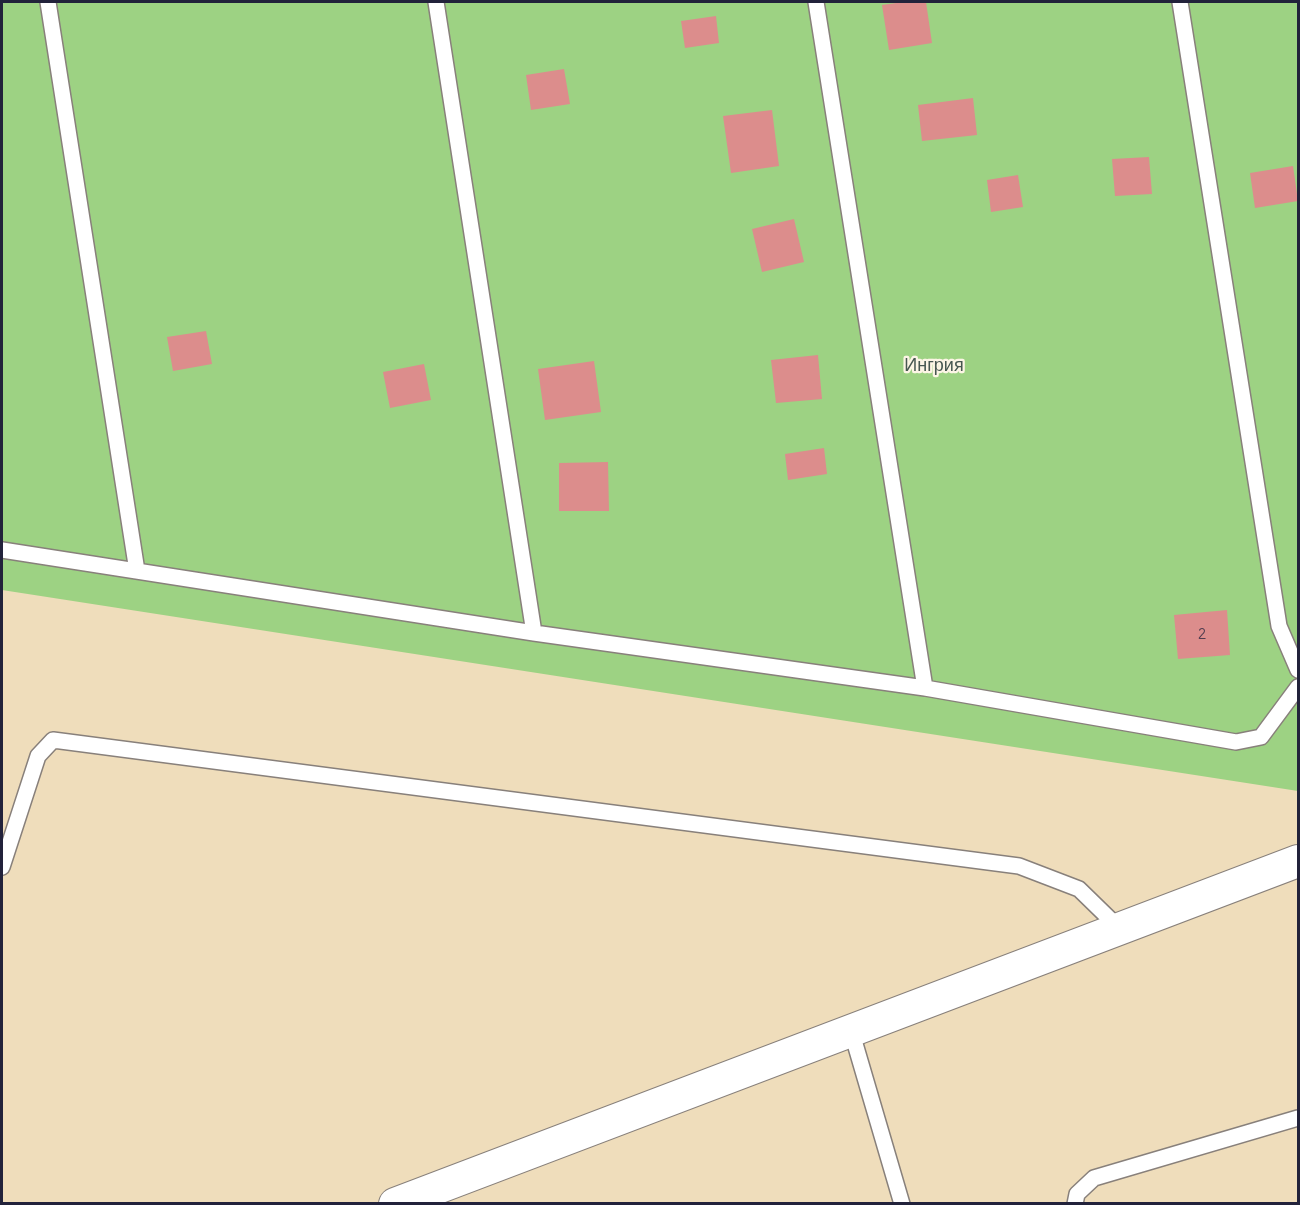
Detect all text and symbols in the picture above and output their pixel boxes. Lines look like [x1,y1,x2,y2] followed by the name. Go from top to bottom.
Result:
[904,355,964,377] park label: Ингрия
[1198,626,1206,644] house number: 2

